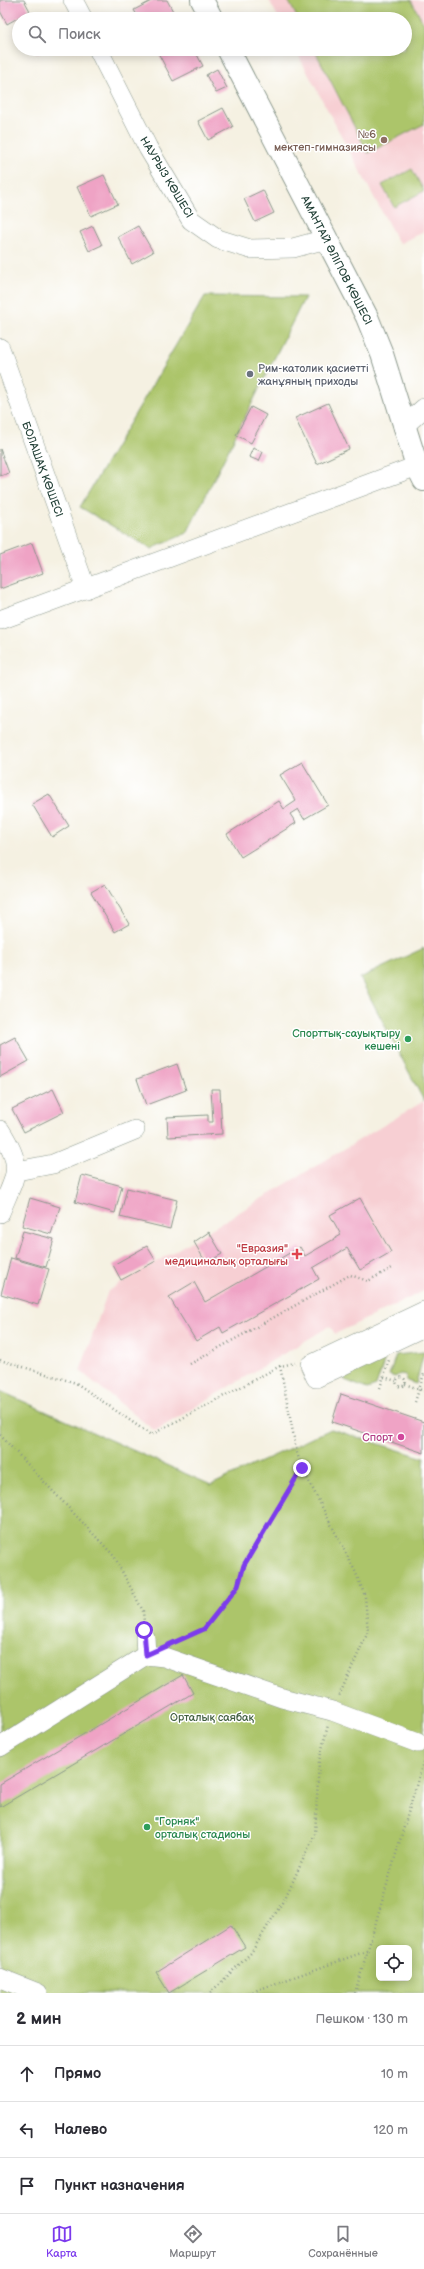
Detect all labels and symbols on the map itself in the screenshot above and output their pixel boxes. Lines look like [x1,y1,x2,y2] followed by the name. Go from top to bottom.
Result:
[274,128,376,154] place label: №6 мектеп-гимназиясы
[137,134,196,220] street label: НАУРЫЗ КӨШЕСІ
[379,135,389,145] marker: №6 мектеп-гимназиясы
[298,193,375,327] street label: АМАНТАЙ ӘЛІПОВ КӨШЕСІ
[258,362,369,388] place label: Рим-католик қасиетті жанұяның приходы
[245,369,255,379] marker: Рим-католик қасиетті жанұяның приходы
[19,420,66,519] street label: БОЛАШАҚ КӨШЕСІ
[292,1027,400,1053] place label: Спорттық-сауықтыру кешені
[403,1034,413,1044] marker: Спорттық-сауықтыру кешені
[165,1242,288,1268] place label: "Евразия" медициналық орталығы
[291,1248,303,1260] marker: "Евразия" медициналық орталығы
[362,1431,393,1444] place label: Спорт
[396,1432,406,1442] marker: Спорт
[293,1459,311,1477] route end
[135,1621,153,1639] route start
[170,1711,254,1724] park label: Орталық саябақ
[155,1815,250,1841] place label: "Горняк" орталық стадионы
[142,1822,152,1832] marker: "Горняк" орталық стадионы

